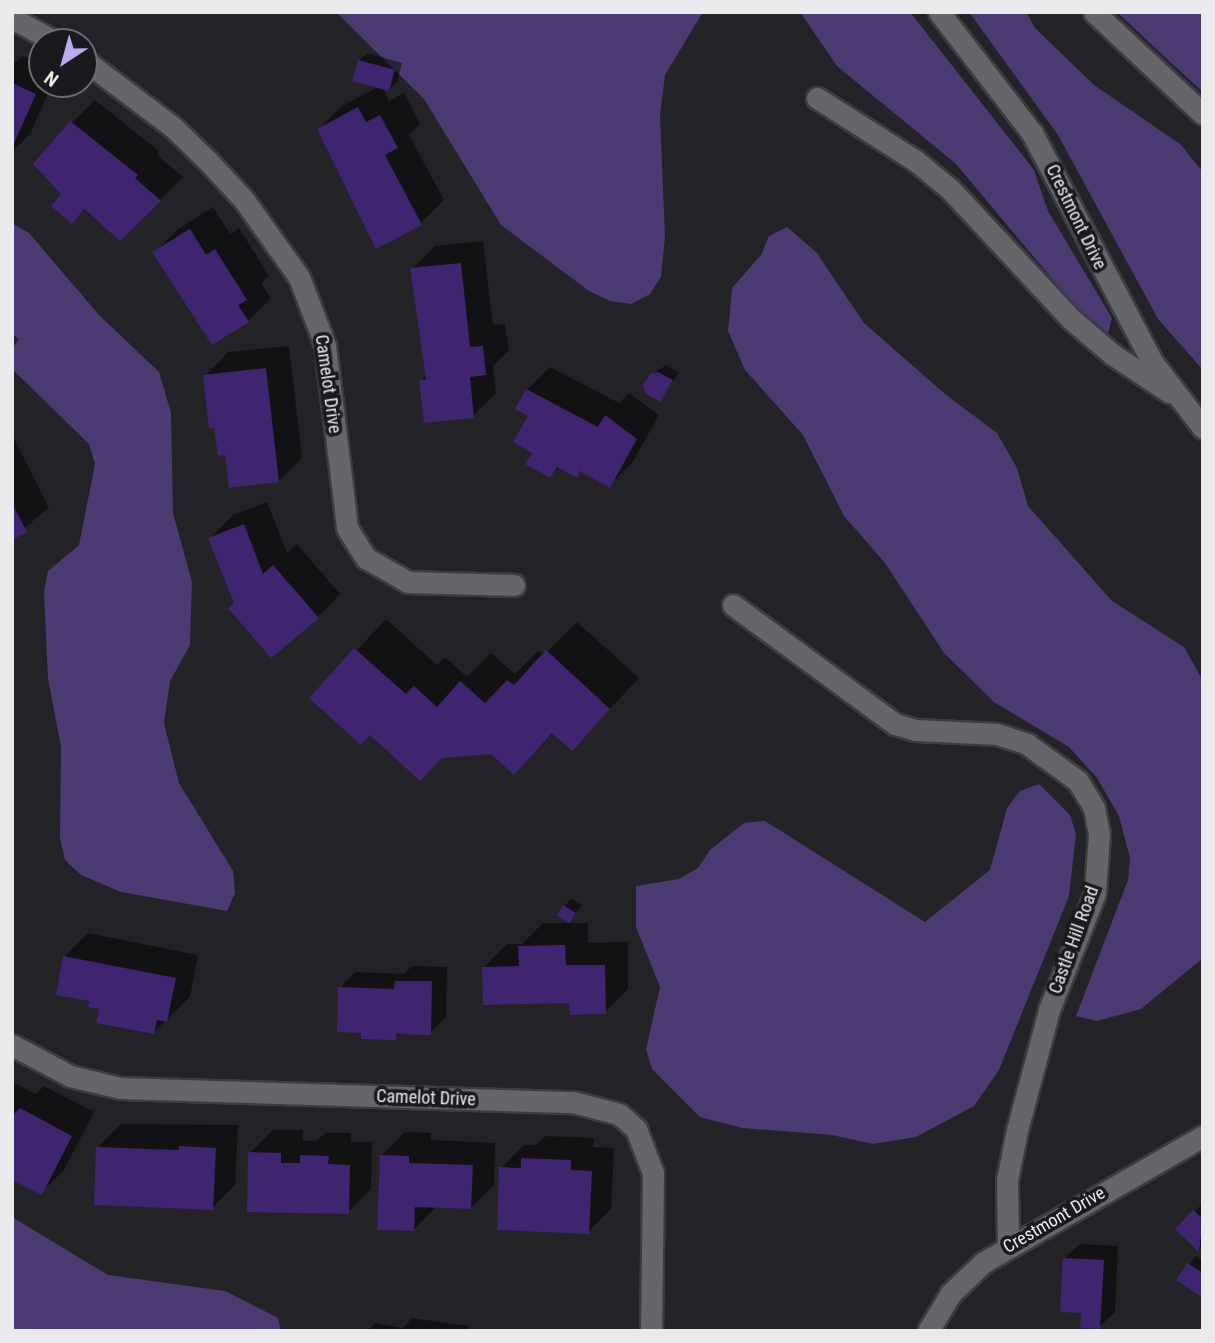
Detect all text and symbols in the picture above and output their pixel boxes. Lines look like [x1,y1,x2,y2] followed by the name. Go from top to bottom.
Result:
[28,28,98,98] north arrow
[40,66,63,92] text: N
[1041,161,1111,273] street label: Crestmont Drive
[310,333,346,435] street label: Camelot Drive
[1045,883,1103,997] street label: Castle Hill Road
[376,1085,476,1111] street label: Camelot Drive
[999,1182,1109,1258] street label: Crestmont Drive

